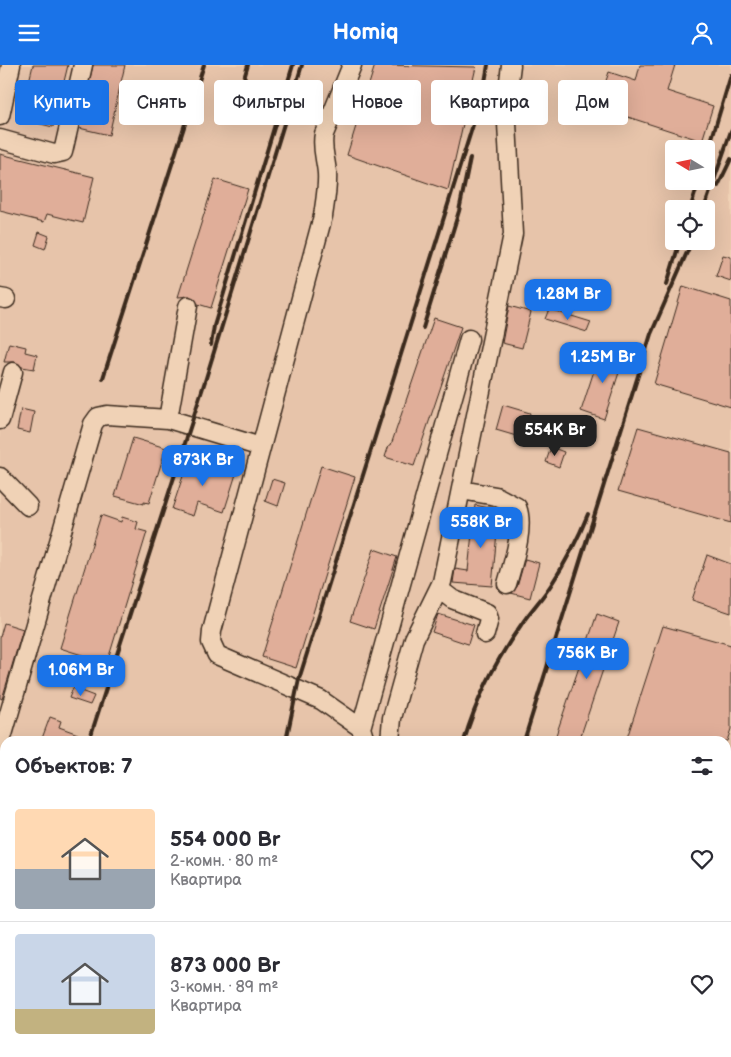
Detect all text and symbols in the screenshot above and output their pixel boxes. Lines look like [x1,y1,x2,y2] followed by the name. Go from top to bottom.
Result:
[15,19,43,47] icon: menu
[333,19,398,46] text: Homiq
[688,19,716,47] icon: person
[15,80,109,125] chip: Купить
[119,80,204,125] chip: Снять
[214,80,323,125] chip: Фильтры
[333,80,421,125] chip: Новое
[431,80,548,125] chip: Квартира
[558,80,628,125] chip: Дом
[665,140,715,190] north arrow
[665,140,715,250] map controls
[665,200,715,250] button: locate
[516,279,620,321] pin: 1.28M Br
[535,285,601,304] text: 1.28M Br
[551,341,655,384] pin: 1.25M Br
[571,348,635,367] text: 1.25M Br
[509,415,601,457] pin: 554K Br
[525,421,585,440] text: 554K Br
[157,445,249,487] pin: 873K Br
[173,451,233,470] text: 873K Br
[435,507,527,549] pin: 558K Br
[451,513,511,532] text: 558K Br
[541,637,633,680] pin: 756K Br
[557,644,617,663] text: 756K Br
[29,655,133,697] pin: 1.06M Br
[48,661,114,680] text: 1.06M Br
[688,752,716,780] icon: filters
[15,754,133,779] text: Объектов: 7
[170,827,280,852] text: 554 000 Br
[55,829,115,889] icon: home
[688,845,716,873] icon: heart
[170,852,278,871] text: 2-комн. · 80 m²
[170,871,242,890] text: Квартира
[170,953,280,978] text: 873 000 Br
[55,954,115,1014] icon: home
[688,970,716,998] icon: heart
[170,978,278,997] text: 3-комн. · 89 m²
[170,997,242,1016] text: Квартира

